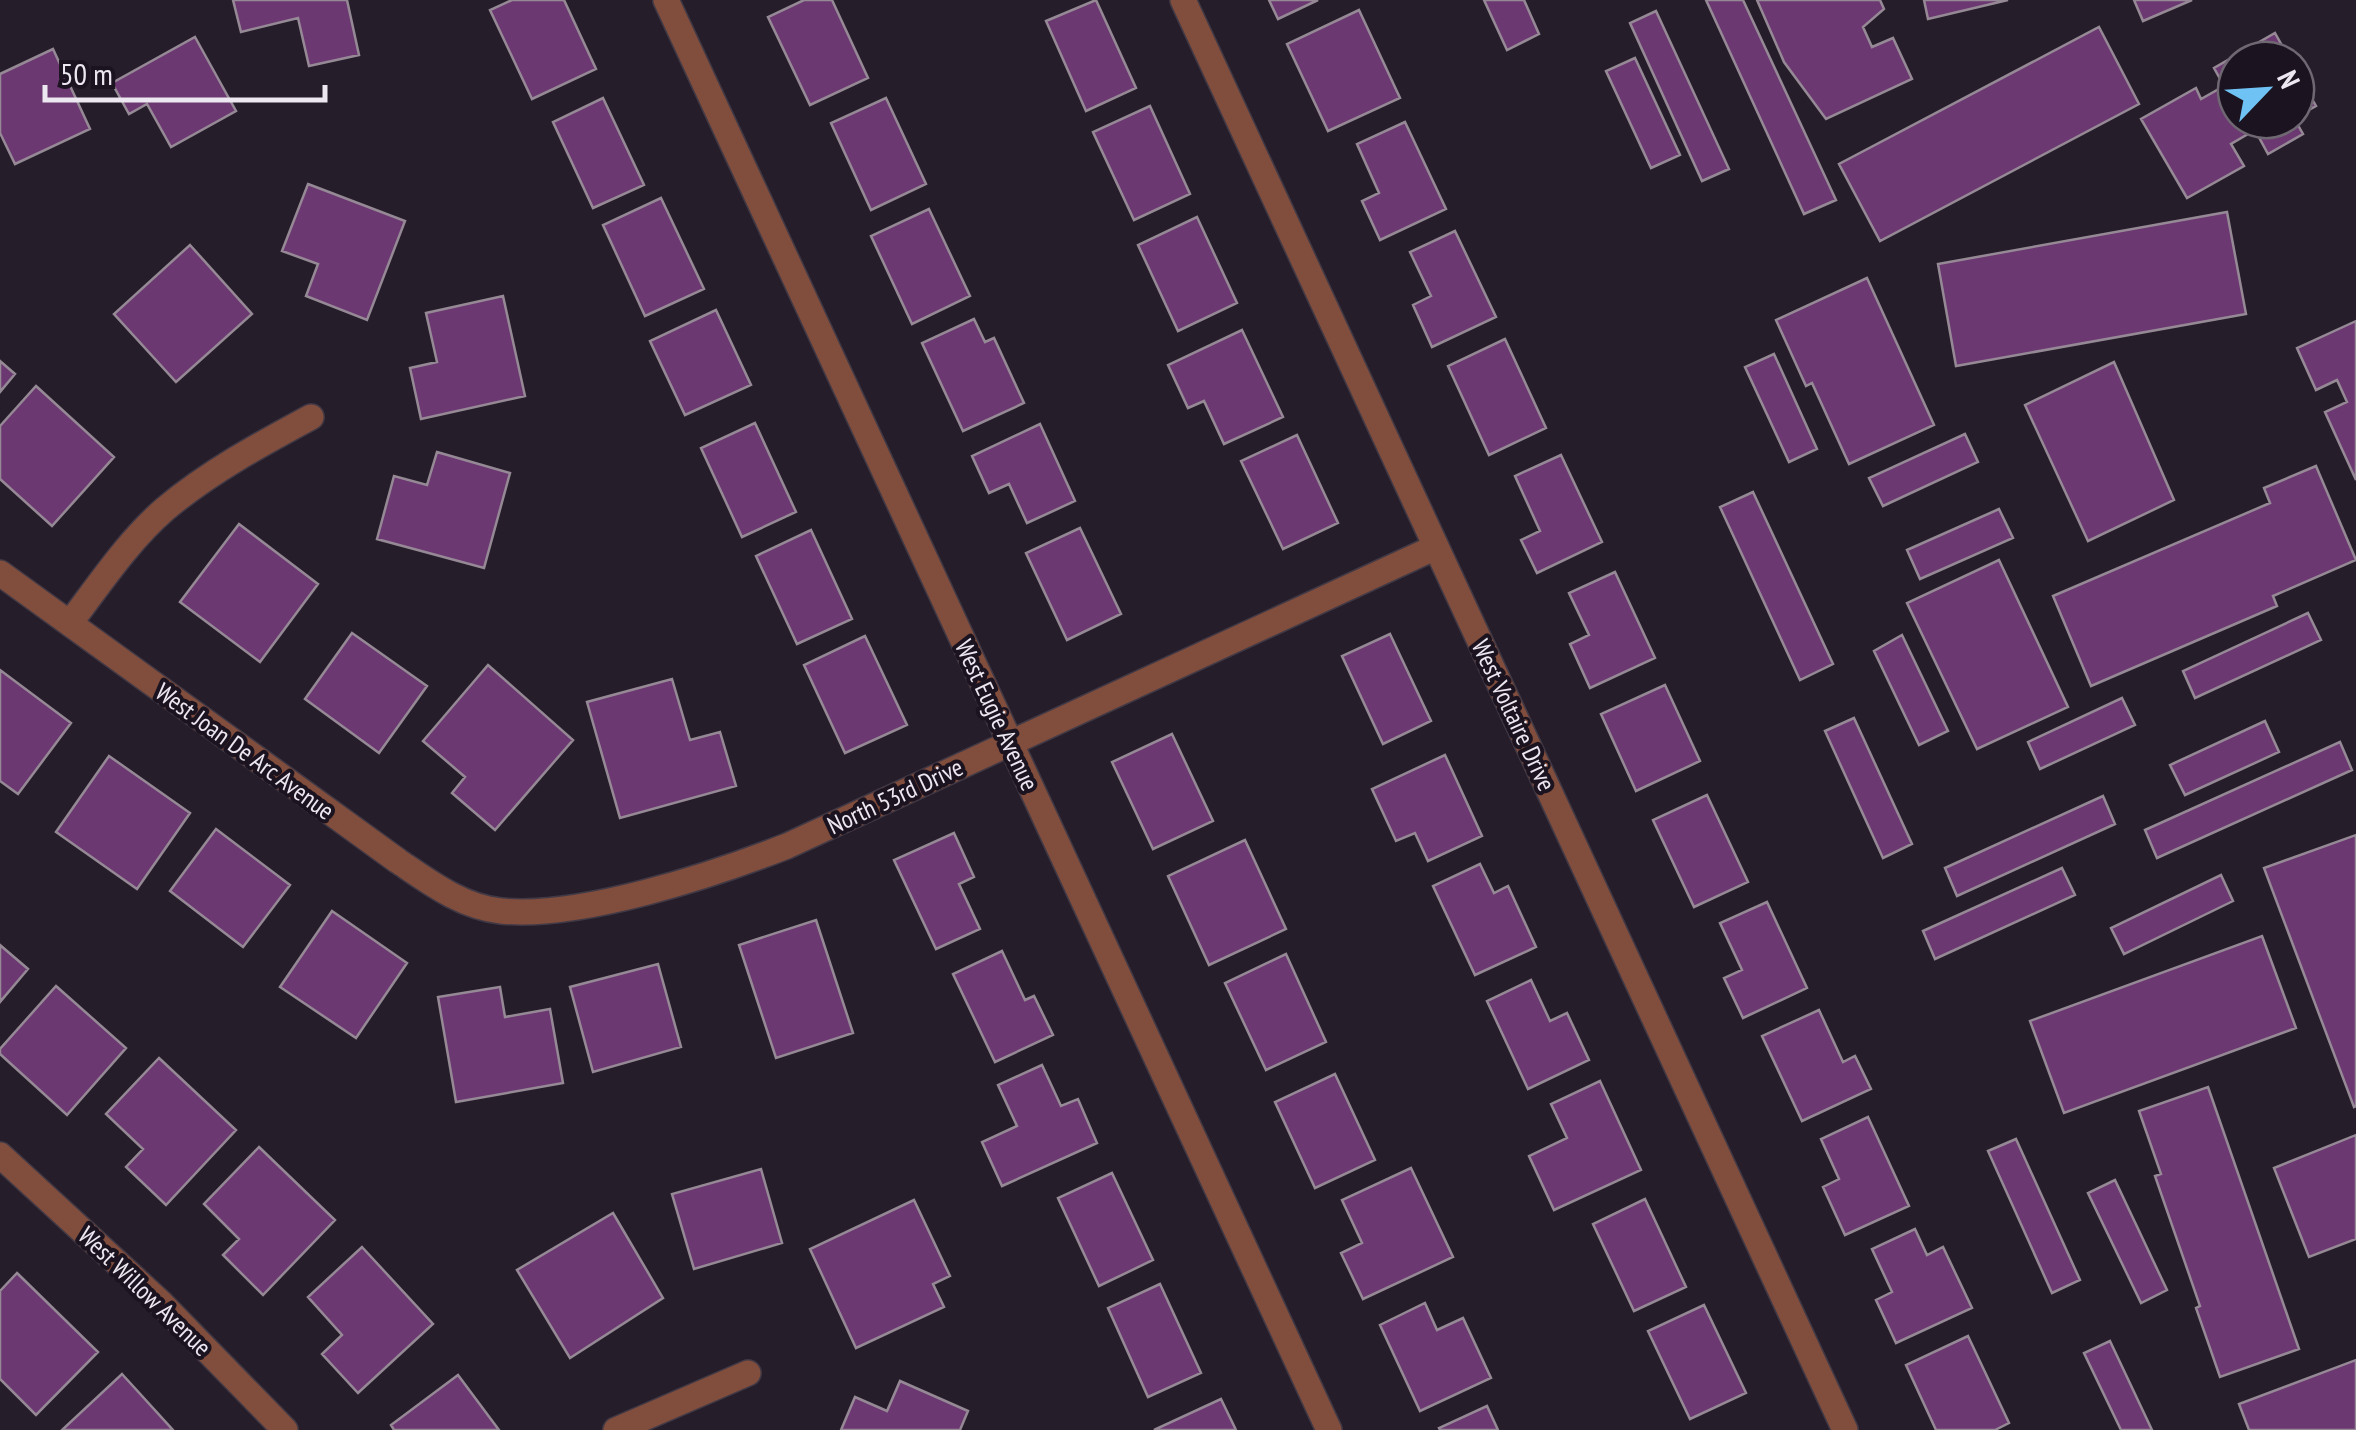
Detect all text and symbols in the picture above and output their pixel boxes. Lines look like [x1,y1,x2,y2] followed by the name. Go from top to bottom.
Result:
[45,40,325,102] scale bar
[2216,40,2316,140] north arrow
[60,54,113,93] text: 50 m
[2269,65,2309,94] text: N
[948,634,1046,796] street label: West Eugie Avenue
[1465,634,1563,796] street label: West Voltaire Drive
[149,675,341,827] street label: West Joan De Arc Avenue
[822,751,968,841] street label: North 53rd Drive
[72,1219,218,1363] street label: West Willow Avenue

